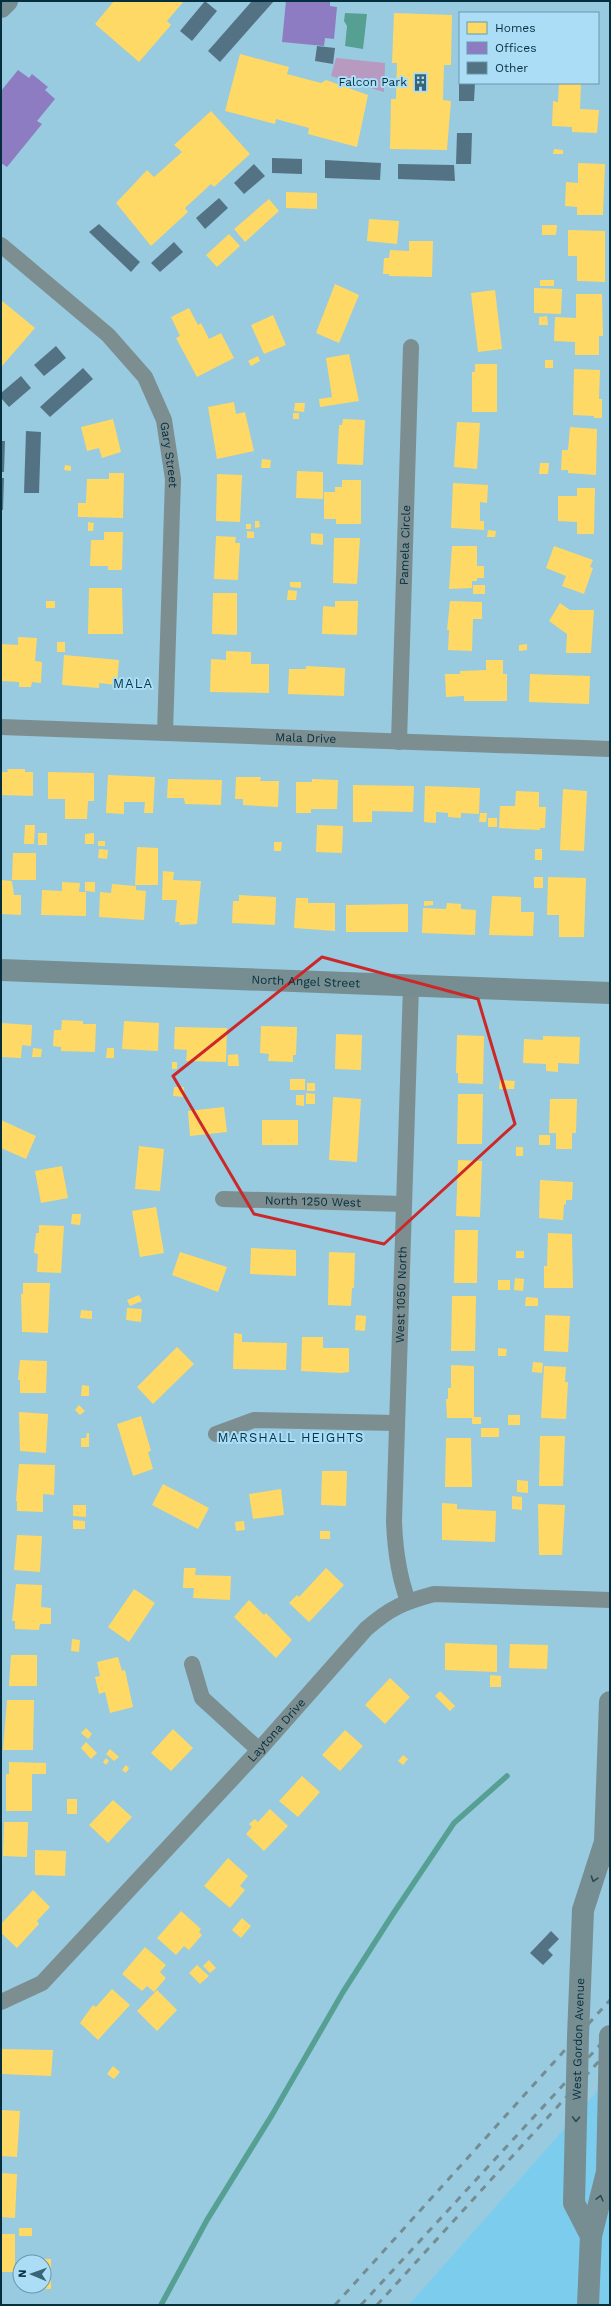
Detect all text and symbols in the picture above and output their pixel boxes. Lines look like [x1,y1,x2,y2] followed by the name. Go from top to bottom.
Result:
[459,12,599,84] legend
[495,21,536,35] text: Homes
[495,41,537,55] text: Offices
[495,61,528,75] text: Other
[410,72,430,92] building icon: Falcon Park
[339,75,407,89] place label: Falcon Park
[157,421,180,488] street label: Gary Street
[397,505,413,585] street label: Pamela Circle
[113,676,153,691] district label: MALA
[275,730,337,746] street label: Mala Drive
[251,972,360,991] street label: North Angel Street
[265,1193,361,1210] street label: North 1250 West
[393,1246,410,1343] street label: West 1050 North
[218,1430,364,1445] district label: MARSHALL HEIGHTS
[245,1696,308,1765] street label: Laytona Drive
[590,1875,598,1882] one-way arrow
[569,1978,587,2101] street label: West Gordon Avenue
[572,2116,580,2122] one-way arrow
[596,2195,604,2202] one-way arrow
[12,2254,52,2294] north arrow
[16,2269,29,2278] text: N

